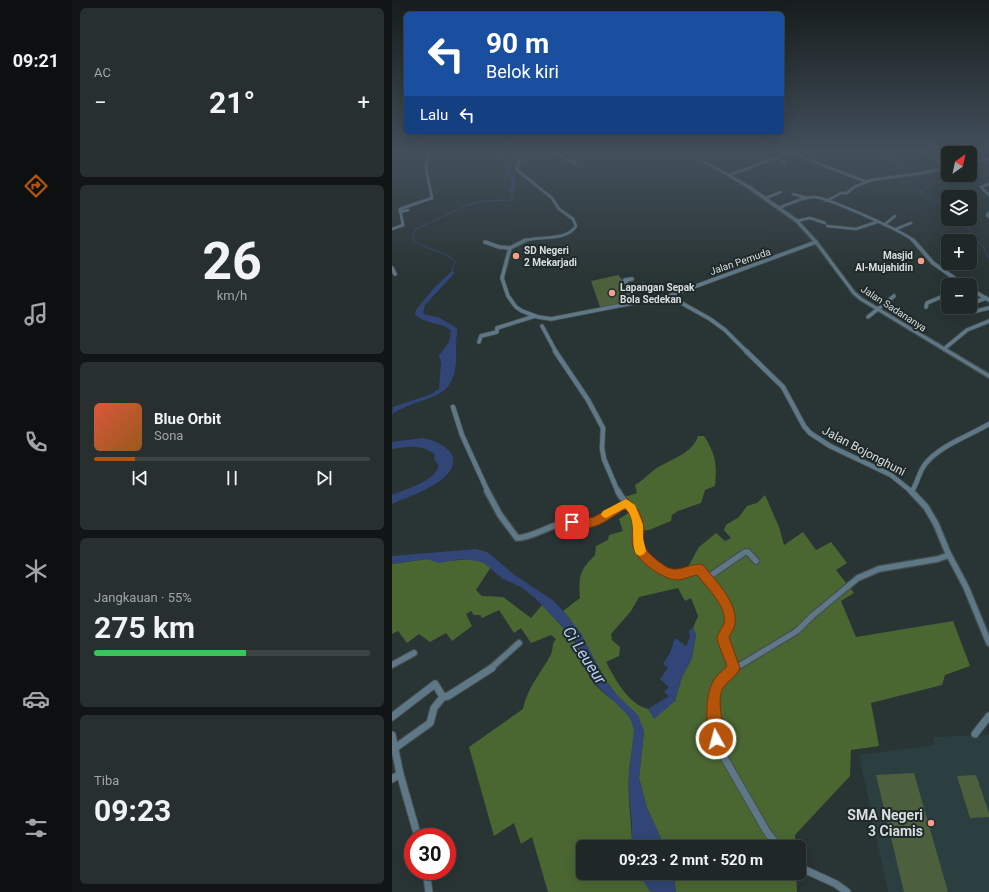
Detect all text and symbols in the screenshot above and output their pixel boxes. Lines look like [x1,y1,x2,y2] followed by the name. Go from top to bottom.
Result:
[486,27,549,60] text: 90 m
[420,28,472,80] icon: left
[13,50,59,71] text: 09:21
[486,61,559,82] text: Belok kiri
[94,65,111,80] text: AC
[209,85,255,120] text: 21°
[94,90,107,115] text: −
[358,90,370,115] text: +
[456,104,478,126] icon: left
[420,106,448,124] text: Lalu
[941,146,977,182] north arrow
[941,146,977,314] map controls
[22,172,50,200] icon: directions
[941,190,977,226] button: layers
[202,231,262,292] text: 26
[941,234,977,270] button: +
[524,245,577,268] place label: SD Negeri 2 Mekarjadi
[708,246,772,277] street label: Jalan Pemuda
[855,250,913,273] place label: Masjid Al-Mujahidin
[511,251,521,261] marker: SD Negeri 2 Mekarjadi
[916,256,926,266] marker: Masjid Al-Mujahidin
[941,278,977,314] button: −
[620,282,695,305] place label: Lapangan Sepak Bola Sedekan
[859,283,929,334] street label: Jalan Sadananya
[217,288,247,303] text: km/h
[607,288,617,298] marker: Lapangan Sepak Bola Sedekan
[22,300,50,328] icon: music
[154,410,221,428] text: Blue Orbit
[820,423,908,479] street label: Jalan Bojonghuni
[22,428,50,456] icon: phone
[154,428,183,443] text: Sona
[129,467,151,489] icon: previous
[221,467,243,489] icon: pause
[313,467,335,489] icon: next
[555,505,589,539] pin
[561,511,583,533] icon: arrive
[22,557,50,585] icon: climate
[94,590,192,605] text: Jangkauan · 55%
[94,610,195,645] text: 275 km
[559,623,611,688] water label: Ci Leueur
[22,685,50,713] icon: car
[695,718,737,760] position arrow
[94,773,119,788] text: Tiba
[94,793,171,828] text: 09:23
[847,807,923,839] place label: SMA Negeri 3 Ciamis
[22,814,50,842] icon: filters
[926,818,936,828] marker: SMA Negeri 3 Ciamis
[404,828,456,880] speed limit sign: 30
[619,851,763,869] text: 09:23 · 2 mnt · 520 m

